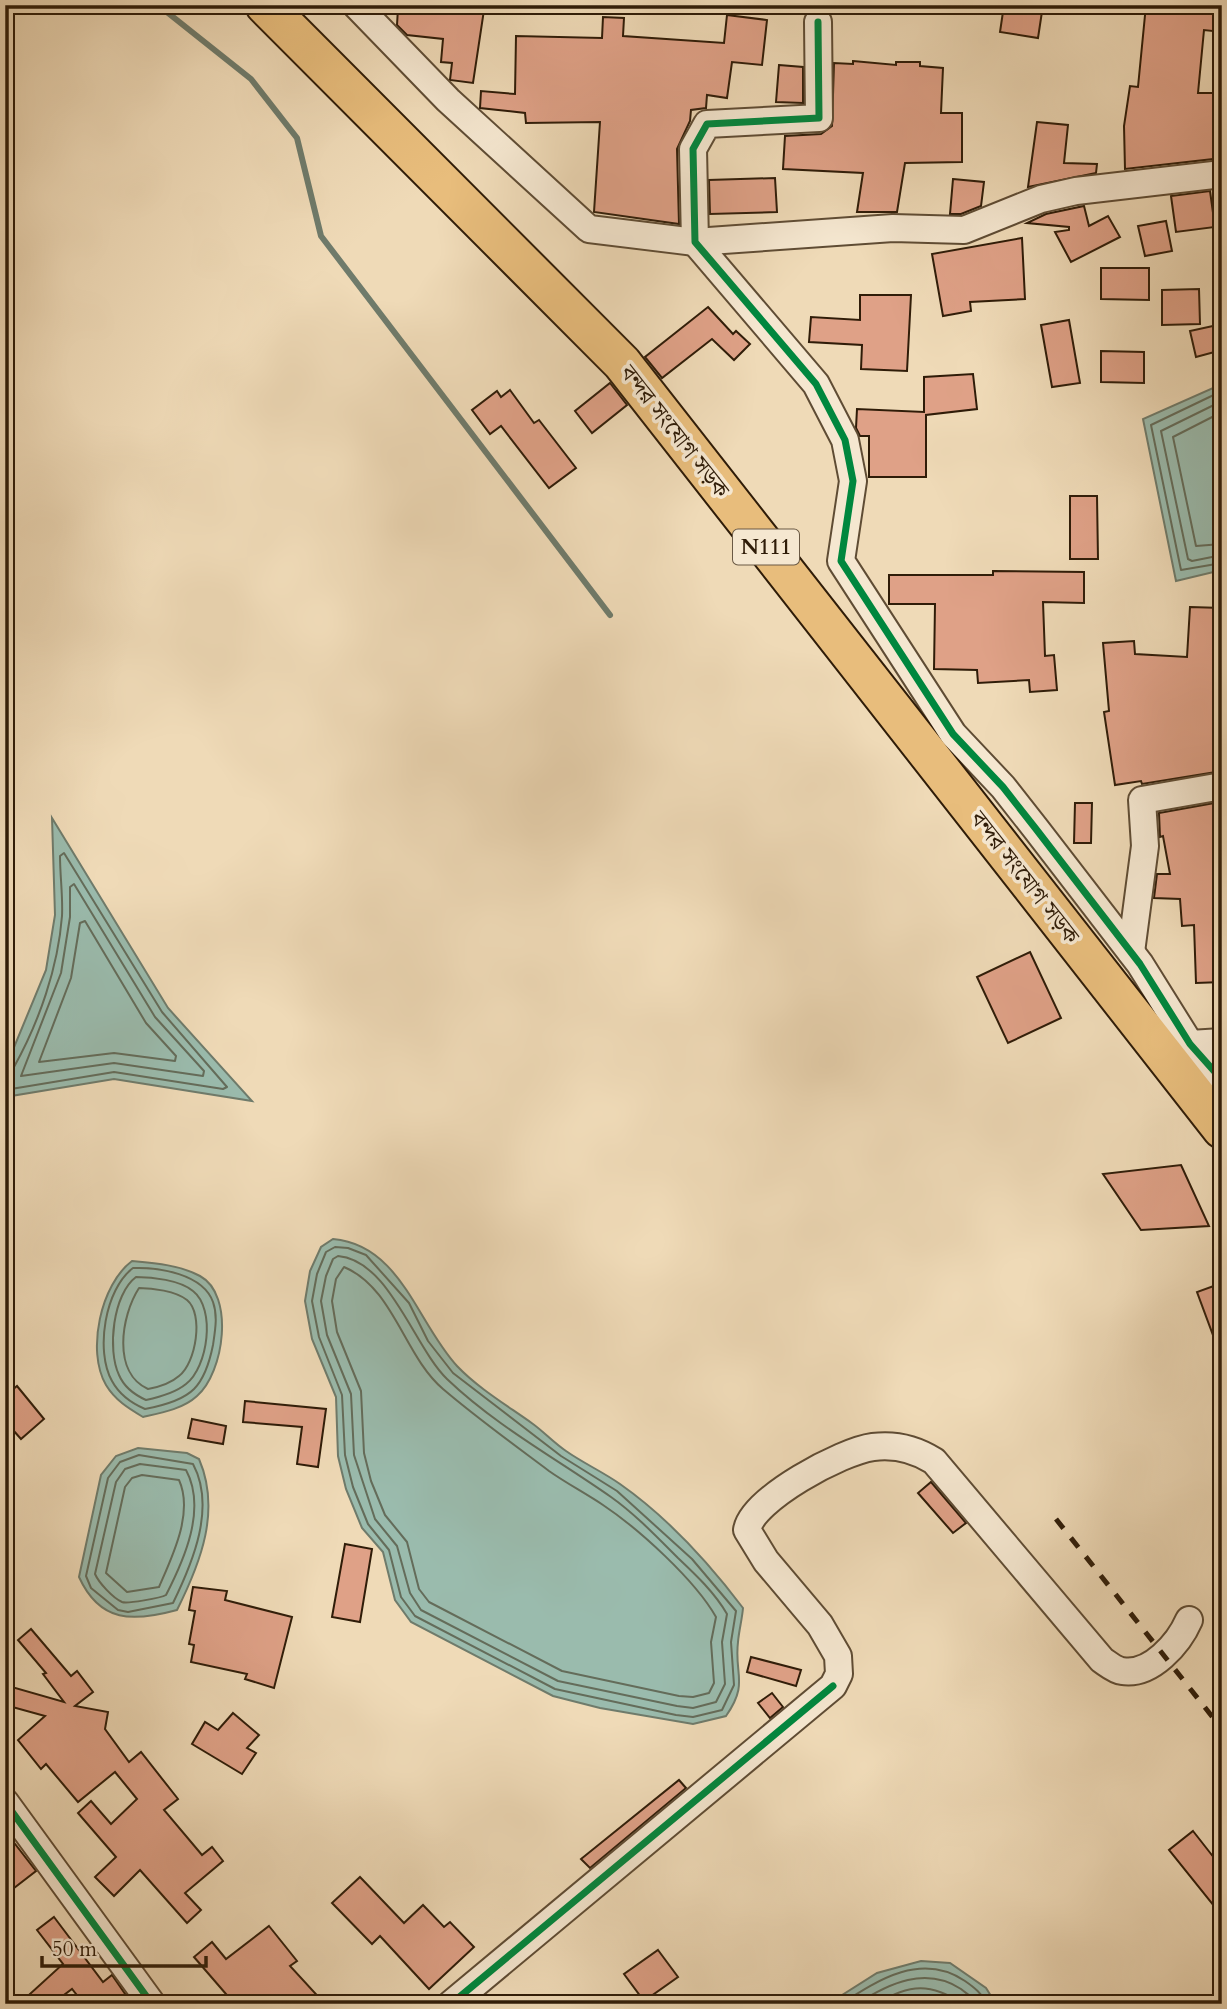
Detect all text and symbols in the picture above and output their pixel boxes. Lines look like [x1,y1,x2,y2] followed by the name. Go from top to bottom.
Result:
[612,358,737,505] street label: বন্দর সংযোগ সড়ক
[733,530,799,564] road number: N111
[962,804,1087,951] street label: বন্দর সংযোগ সড়ক
[42,1925,206,1969] scale bar
[52,1935,97,1964] text: 50 m

